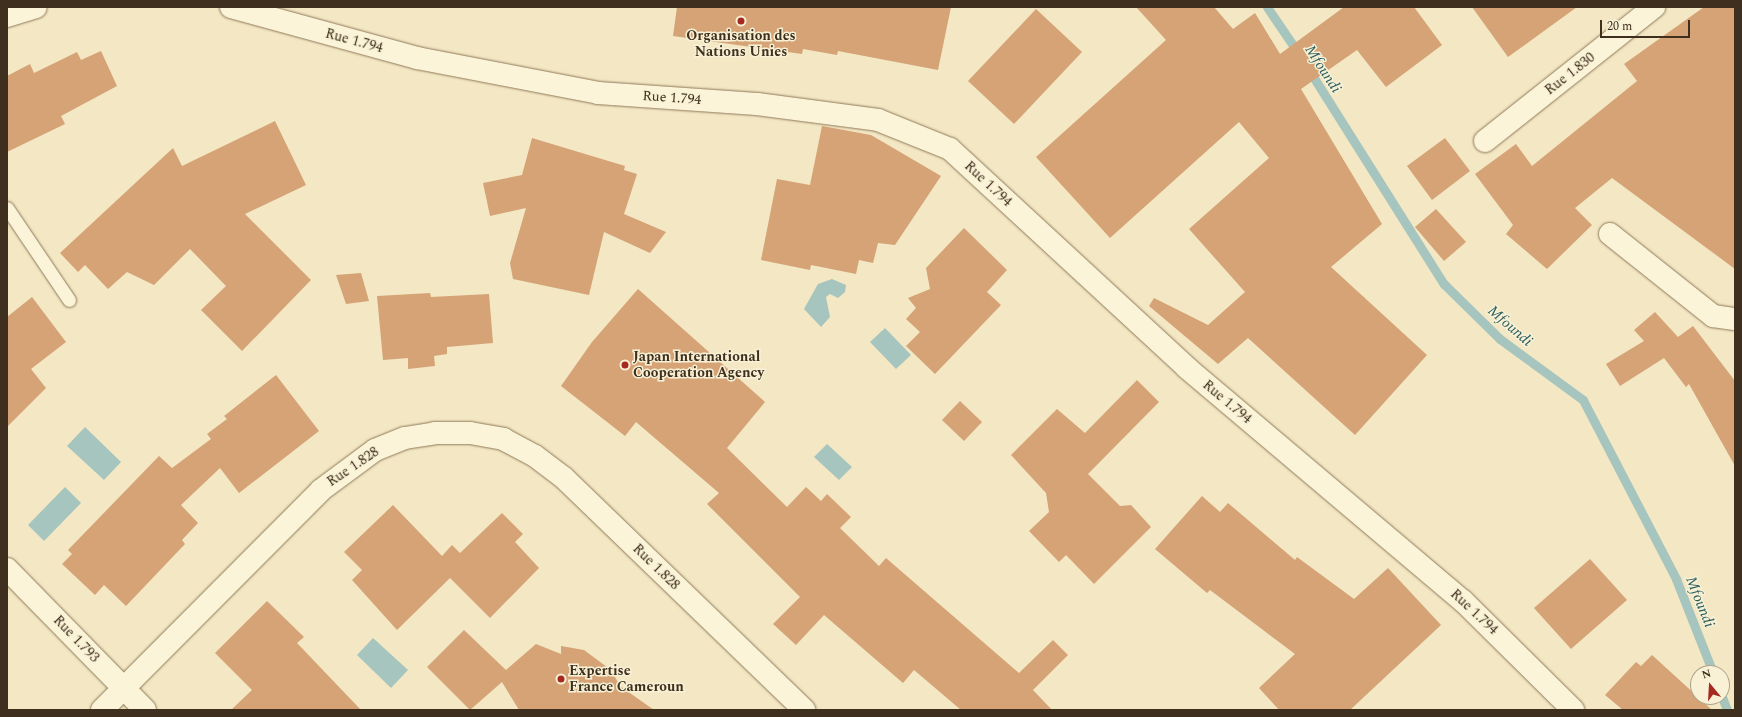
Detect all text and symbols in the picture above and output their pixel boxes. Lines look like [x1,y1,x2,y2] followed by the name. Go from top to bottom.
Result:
[1602,12,1692,38] scale bar
[736,16,746,26] marker: Organisation des Nations Unies
[1607,17,1632,36] text: 20 m
[323,25,385,57] street label: Rue 1.794
[686,28,796,60] place label: Organisation des Nations Unies
[1301,42,1345,96] water label: Mfoundi
[1542,49,1598,99] street label: Rue 1.830
[642,88,702,108] street label: Rue 1.794
[961,158,1015,210] street label: Rue 1.794
[1484,302,1536,350] water label: Mfoundi
[633,349,764,382] place label: Japan International Cooperation Agency
[620,360,630,370] marker: Japan International Cooperation Agency
[1199,377,1255,427] street label: Rue 1.794
[324,444,382,490] street label: Rue 1.828
[629,541,683,593] street label: Rue 1.828
[1682,574,1718,630] water label: Mfoundi
[1447,586,1501,638] street label: Rue 1.794
[50,612,102,666] street label: Rue 1.793
[569,663,684,696] place label: Expertise France Cameroun
[1690,665,1730,705] north arrow
[1700,665,1713,684] text: N
[556,674,566,684] marker: Expertise France Cameroun

